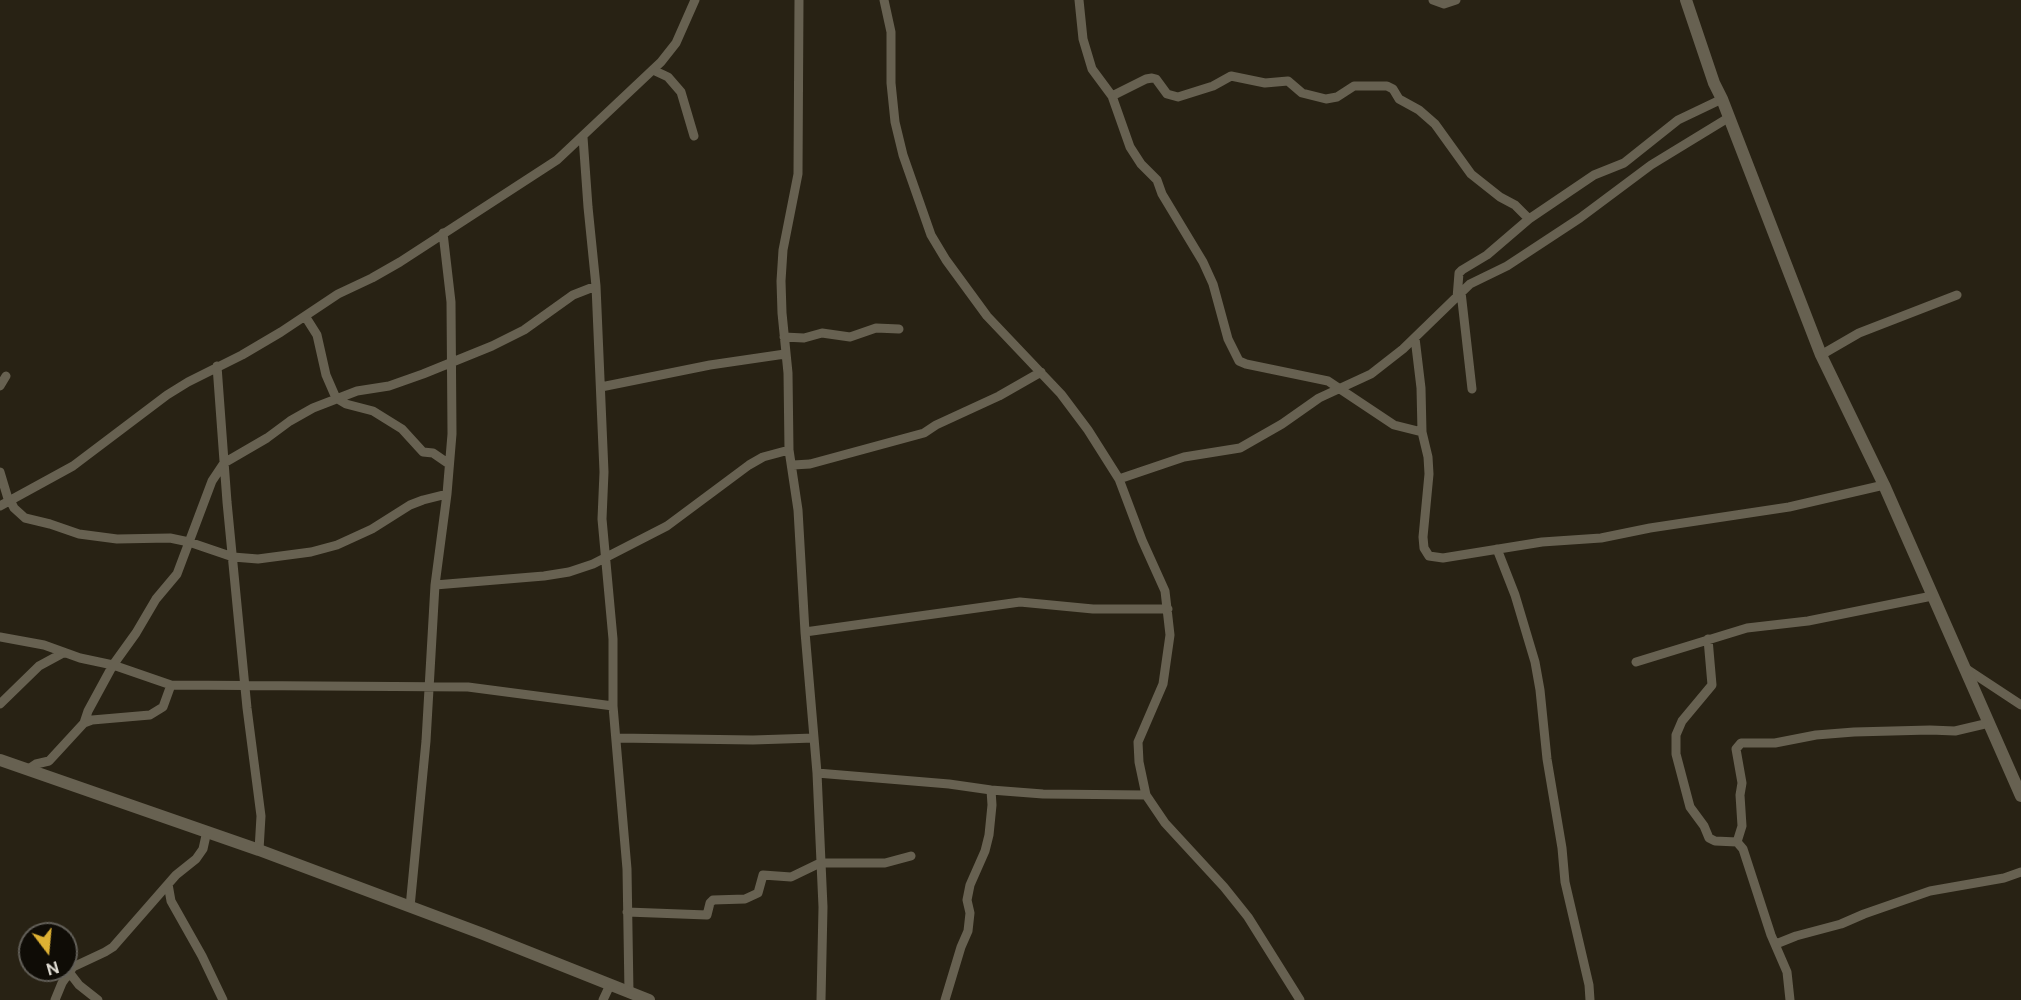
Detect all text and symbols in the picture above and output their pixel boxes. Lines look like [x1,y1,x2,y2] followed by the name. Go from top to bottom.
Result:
[18,922,78,982] north arrow
[44,957,61,979] text: N

